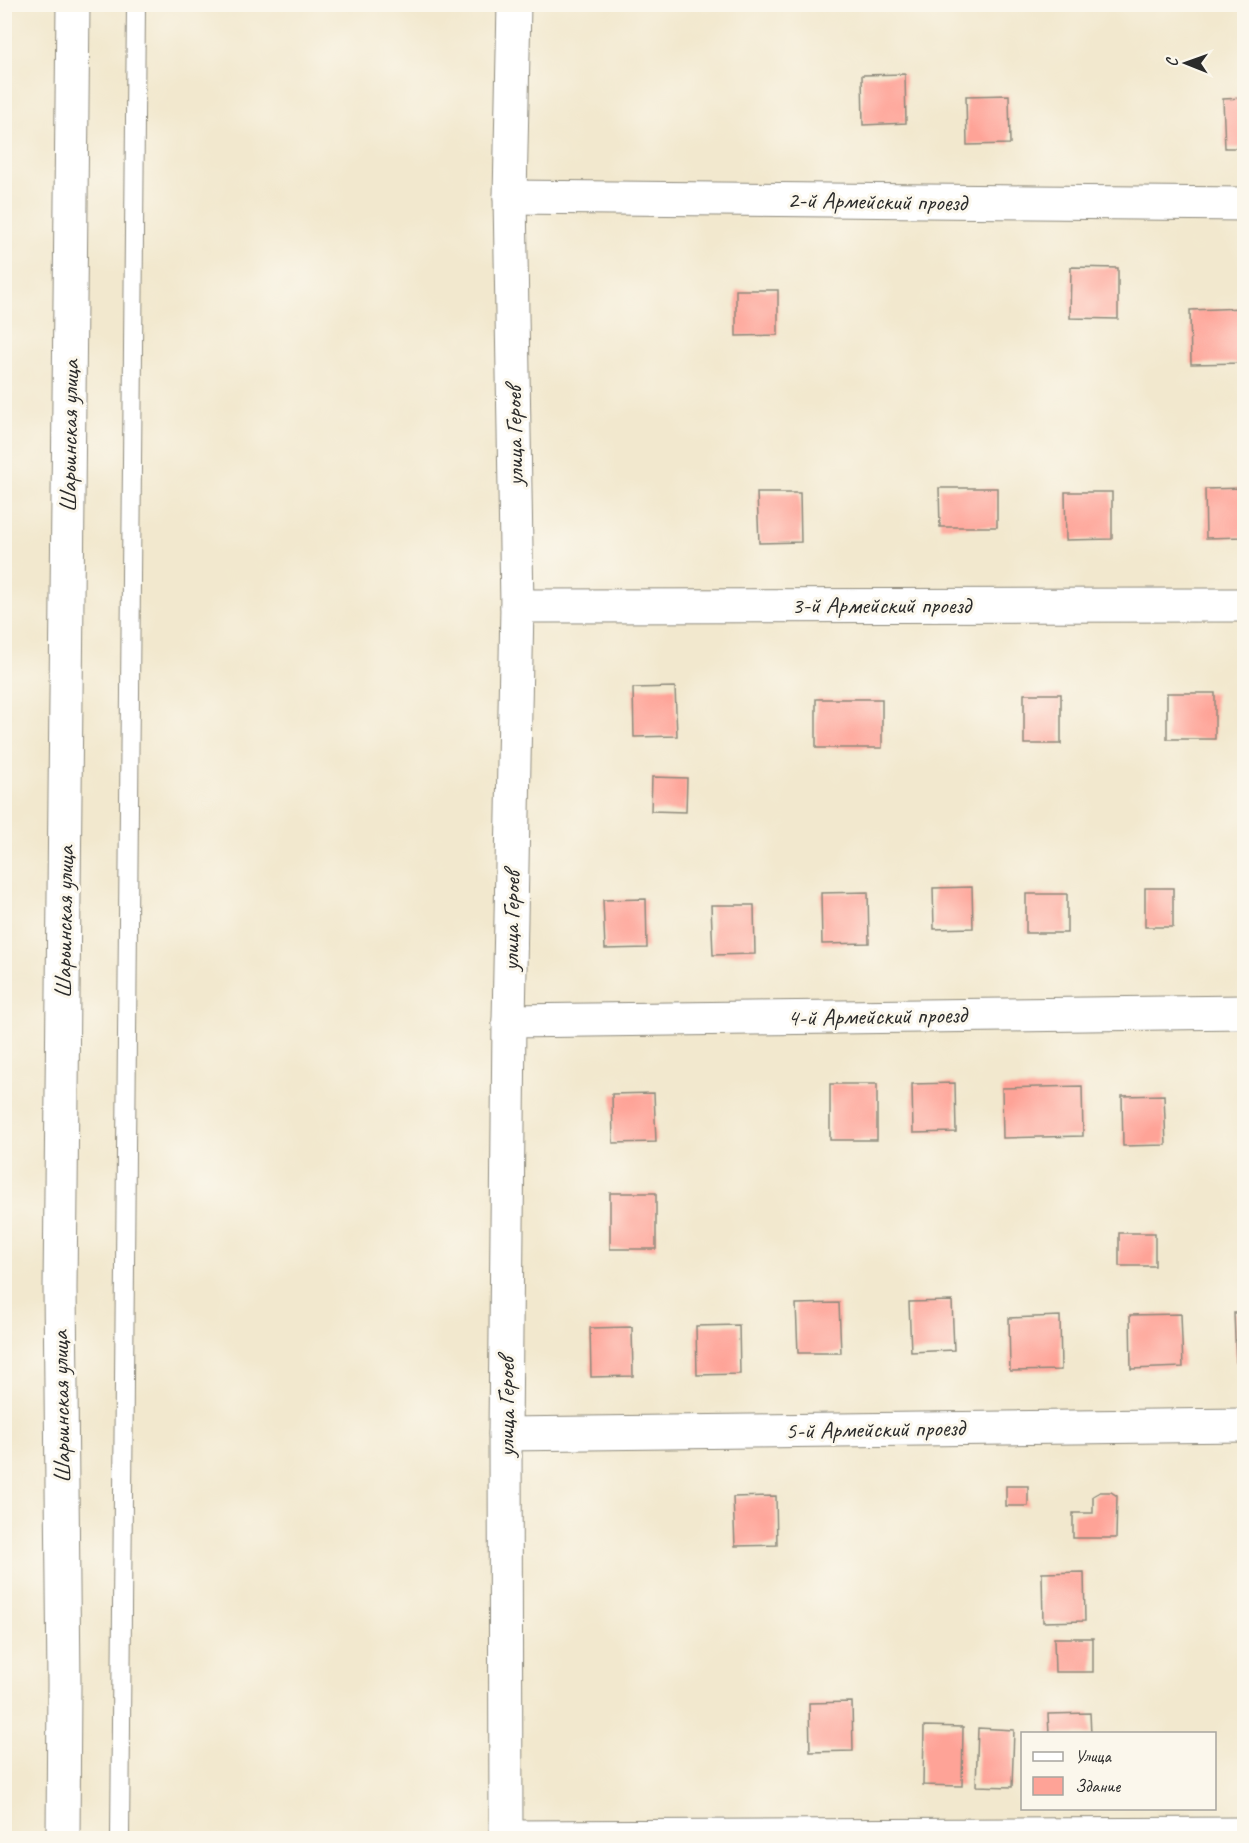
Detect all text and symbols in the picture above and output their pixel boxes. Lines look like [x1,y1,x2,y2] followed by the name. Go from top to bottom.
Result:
[1156,33,1216,93] north arrow
[1162,57,1182,67] text: С
[787,184,969,218] street label: 2-й Армейский проезд
[53,358,85,513] street label: Шарьинская улица
[498,380,530,488] street label: улица Героев
[791,590,973,620] street label: 3-й Армейский проезд
[48,844,80,999] street label: Шарьинская улица
[495,865,527,973] street label: улица Героев
[787,999,969,1033] street label: 4-й Армейский проезд
[45,1329,77,1484] street label: Шарьинская улица
[491,1351,521,1459] street label: улица Героев
[785,1412,967,1446] street label: 5-й Армейский проезд
[1021,1732,1216,1810] legend
[1075,1745,1112,1767] text: Улица
[1075,1775,1121,1797] text: Здание

